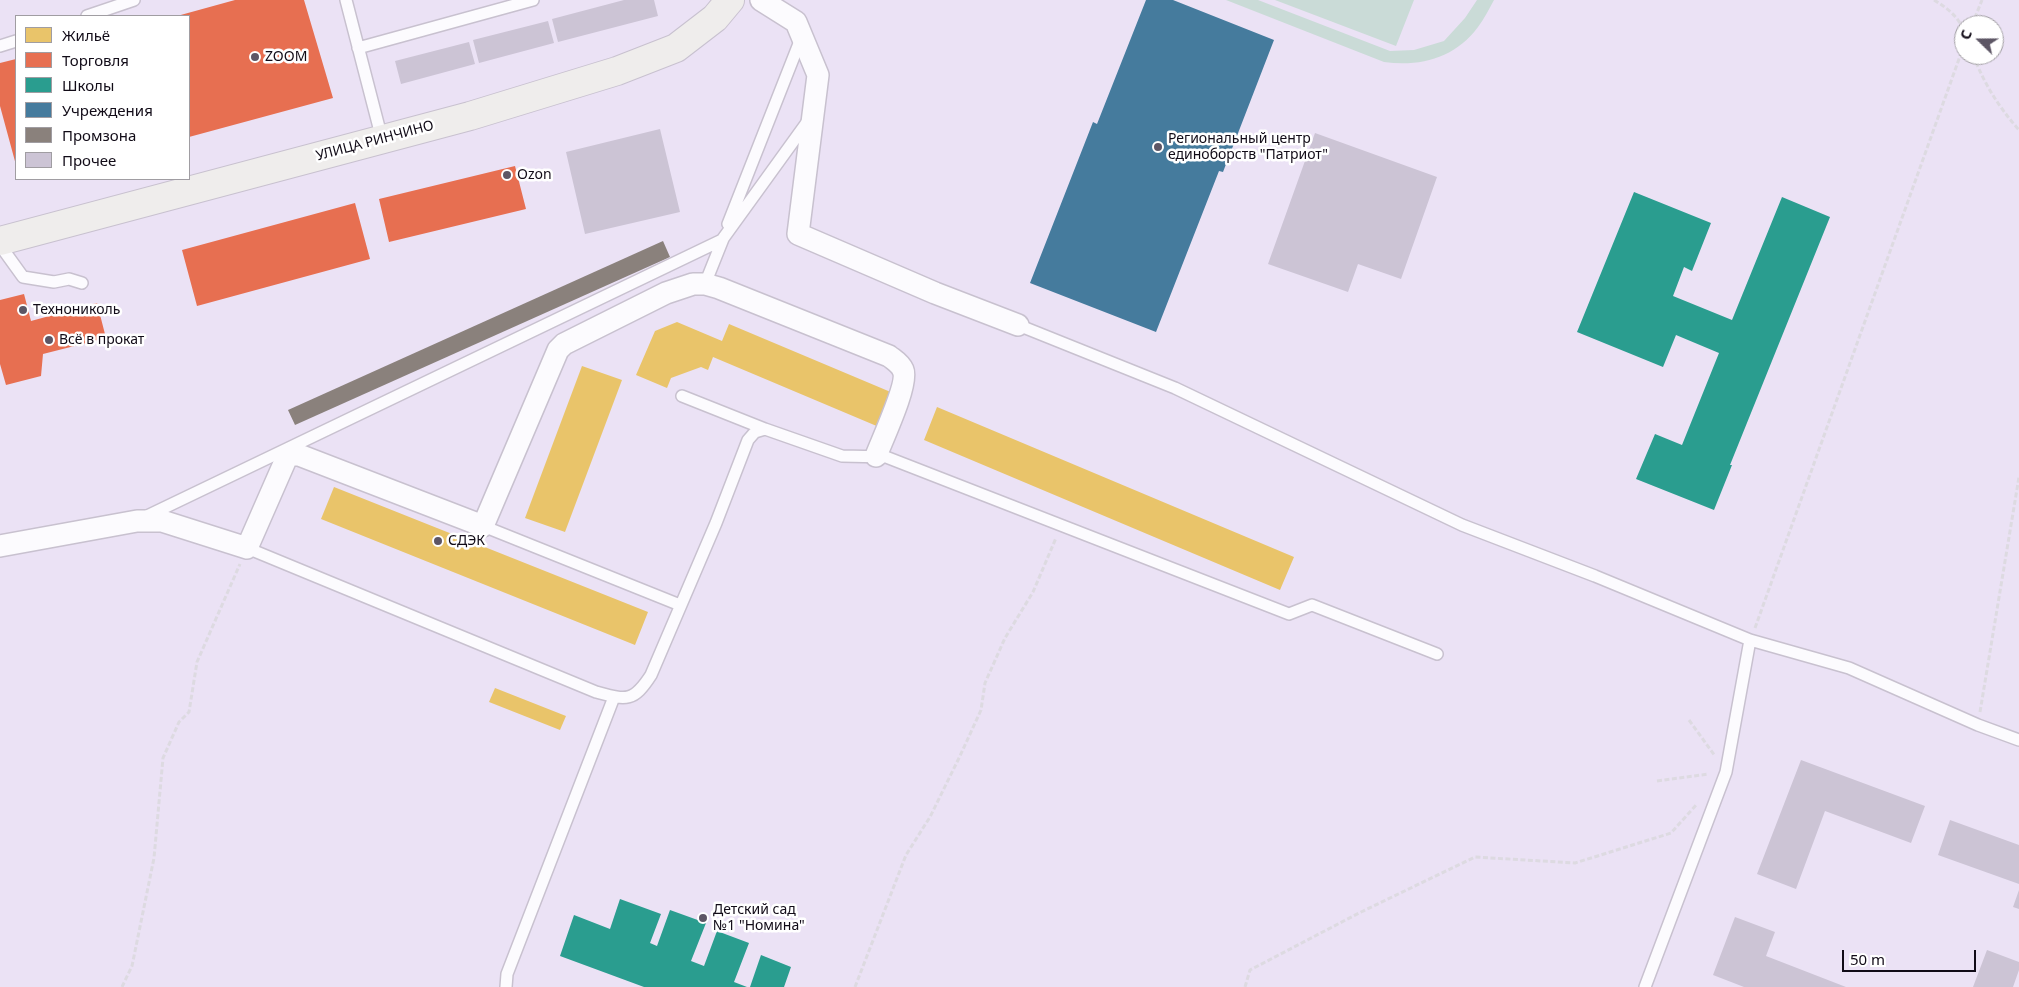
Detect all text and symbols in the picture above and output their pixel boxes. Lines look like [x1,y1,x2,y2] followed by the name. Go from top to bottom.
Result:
[15,15,190,180] legend
[1954,15,2004,65] north arrow
[62,25,110,45] text: Жильё
[1955,27,1976,42] text: С
[265,49,307,65] place label: ZOOM
[62,50,129,70] text: Торговля
[249,51,261,63] marker: ZOOM
[62,75,114,95] text: Школы
[62,100,153,120] text: Учреждения
[314,117,436,165] street label: УЛИЦА РИНЧИНО
[62,125,136,145] text: Промзона
[1168,131,1328,164] place label: Региональный центр единоборств "Патриот"
[1152,141,1164,153] marker: Региональный центр единоборств "Патриот"
[62,150,116,170] text: Прочее
[517,167,552,183] place label: Ozon
[501,169,513,181] marker: Ozon
[33,302,120,318] place label: Технониколь
[17,304,29,316] marker: Технониколь
[59,332,144,348] place label: Всё в прокат
[43,334,55,346] marker: Всё в прокат
[448,533,485,549] place label: СДЭК
[432,535,444,547] marker: СДЭК
[713,902,805,934] place label: Детский сад №1 "Номина"
[697,912,709,924] marker: Детский сад №1 "Номина"
[1844,940,1978,972] scale bar
[1850,949,1885,969] text: 50 m

